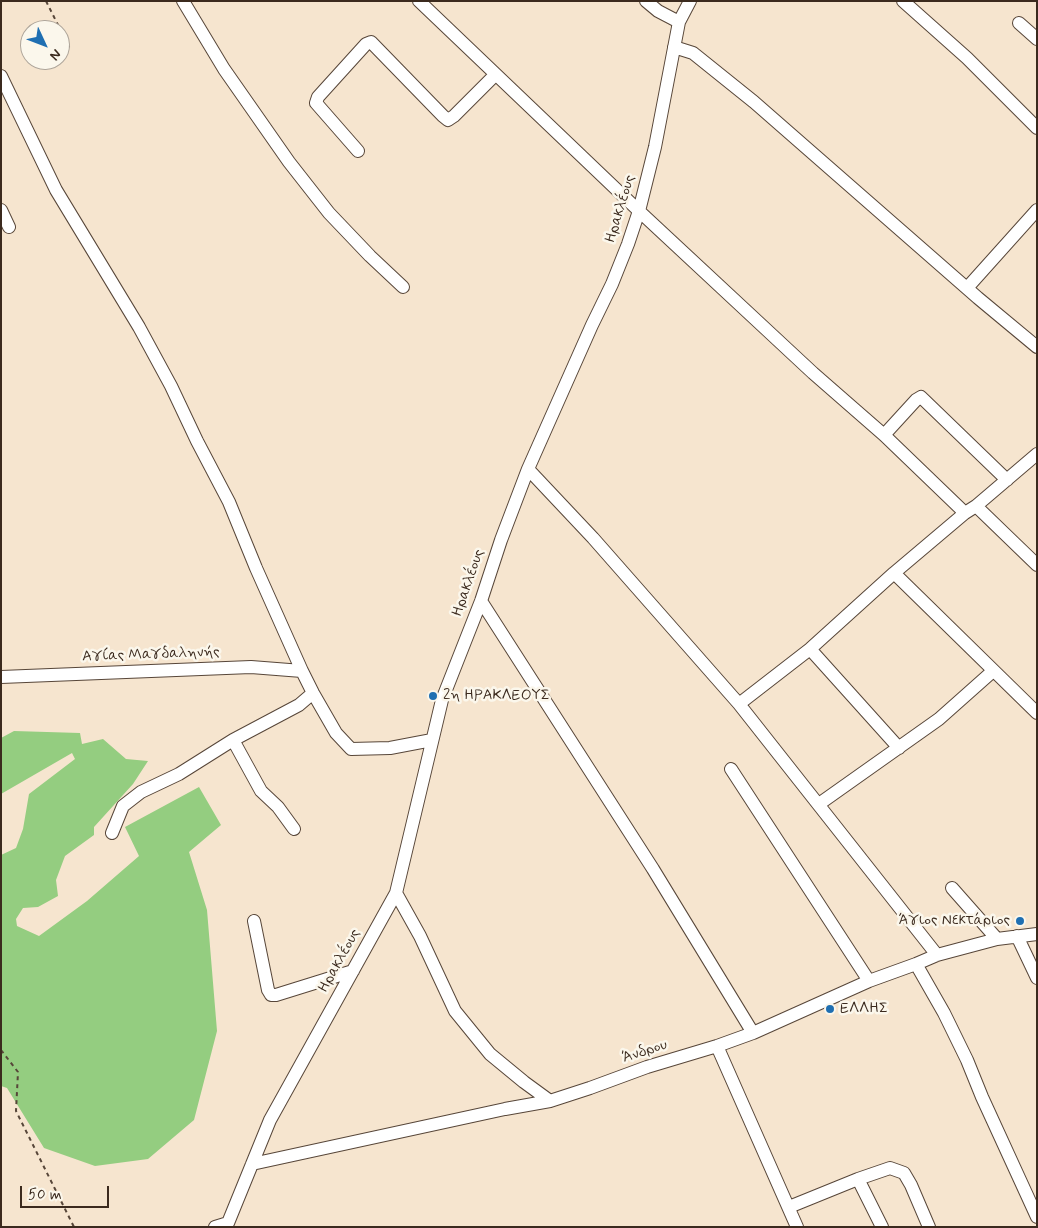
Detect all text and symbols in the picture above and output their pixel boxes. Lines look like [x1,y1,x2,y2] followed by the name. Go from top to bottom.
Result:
[20,20,70,70] north arrow
[45,45,65,64] text: N
[602,173,640,245] street label: Ηρακλέους
[449,547,489,619] street label: Ηρακλέους
[82,644,220,666] street label: Αγίας Μαγδαληνής
[443,687,550,705] place label: 2η ΗΡΑΚΛΕΟΥΣ
[427,690,439,702] marker: 2η ΗΡΑΚΛΕΟΥΣ
[899,912,1010,930] place label: Άγιος Νεκτάριος
[1014,915,1026,927] marker: Άγιος Νεκτάριος
[315,926,365,996] street label: Ηρακλέους
[840,1000,888,1018] place label: ΕΛΛΗΣ
[824,1003,836,1015] marker: ΕΛΛΗΣ
[620,1036,670,1068] street label: Άνδρου
[22,1176,111,1208] scale bar
[28,1185,62,1205] text: 50 m

